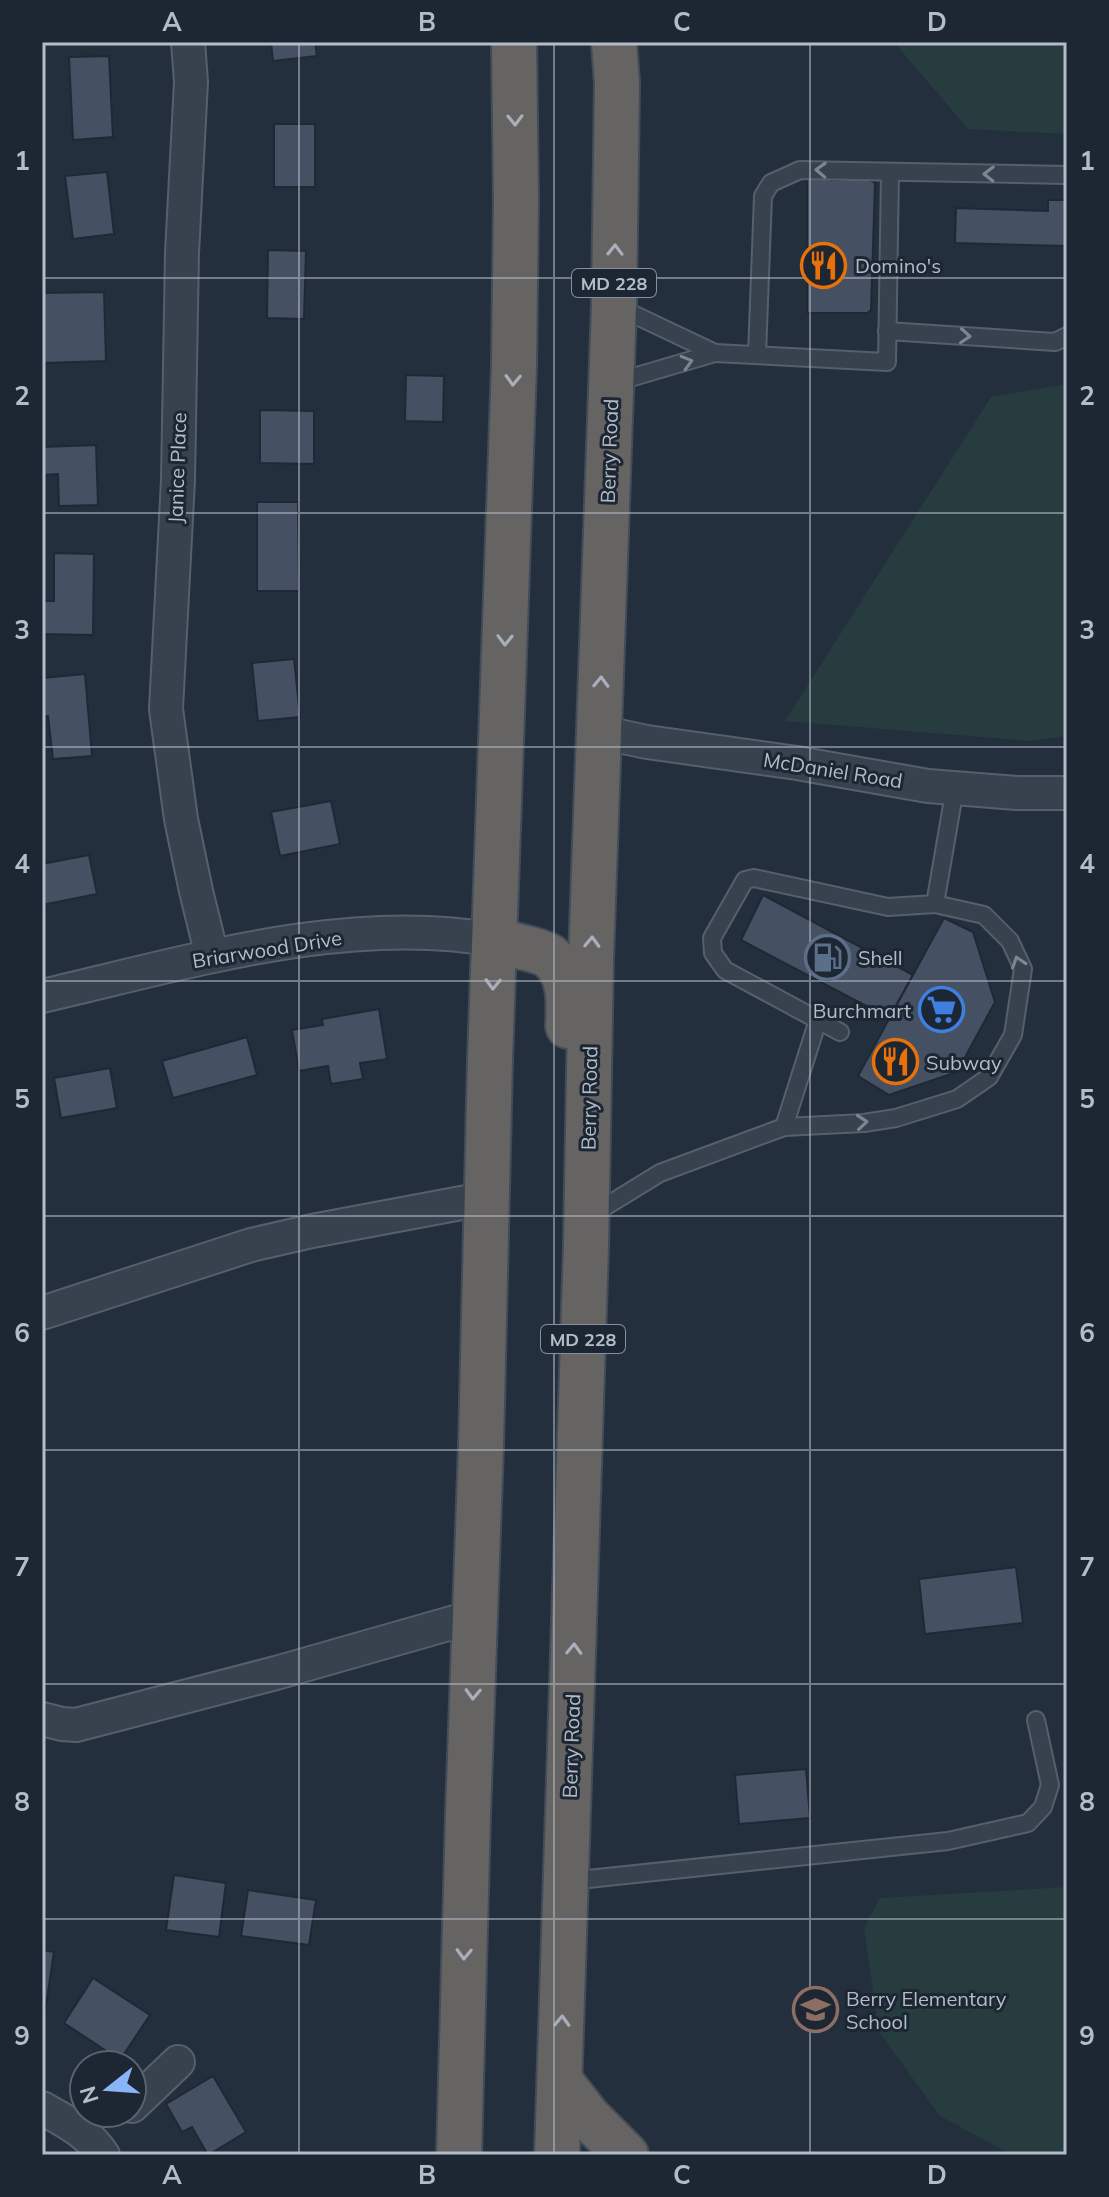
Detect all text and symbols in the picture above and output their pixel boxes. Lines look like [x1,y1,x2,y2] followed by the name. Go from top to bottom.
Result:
[162,5,182,38] text: A
[418,5,436,38] text: B
[673,5,691,38] text: C
[927,5,947,38] text: D
[506,114,524,127] one-way arrow
[14,144,30,177] text: 1
[1079,144,1095,177] text: 1
[814,162,827,179] one-way arrow
[982,165,995,183] one-way arrow
[800,241,848,289] restaurant icon: Domino's
[607,243,624,256] one-way arrow
[855,253,941,278] place label: Domino's
[572,269,656,297] road number: MD 228
[959,327,972,344] one-way arrow
[679,355,693,371] one-way arrow
[505,374,522,387] one-way arrow
[14,379,30,412] text: 2
[1079,379,1095,412] text: 2
[595,398,623,504] street label: Berry Road
[163,412,191,524] street label: Janice Place
[14,613,30,646] text: 3
[1079,613,1095,646] text: 3
[496,634,513,647] one-way arrow
[593,675,610,688] one-way arrow
[762,747,904,793] street label: McDaniel Road
[14,847,30,880] text: 4
[1079,847,1095,880] text: 4
[190,925,344,973] street label: Briarwood Drive
[803,933,851,981] fuel station icon: Shell
[583,935,600,948] one-way arrow
[858,945,903,970] place label: Shell
[1011,956,1027,970] one-way arrow
[485,978,502,991] one-way arrow
[918,986,966,1034] supermarket icon: Burchmart
[813,998,911,1023] place label: Burchmart
[871,1038,919,1086] restaurant icon: Subway
[576,1046,602,1150] street label: Berry Road
[926,1050,1002,1075] place label: Subway
[14,1082,30,1115] text: 5
[1079,1082,1095,1115] text: 5
[856,1114,869,1131] one-way arrow
[14,1316,30,1349] text: 6
[1079,1316,1095,1349] text: 6
[541,1325,625,1353] road number: MD 228
[14,1550,30,1583] text: 7
[1079,1550,1095,1583] text: 7
[565,1642,582,1655] one-way arrow
[464,1688,481,1701] one-way arrow
[557,1693,585,1799] street label: Berry Road
[14,1785,30,1818] text: 8
[1079,1785,1095,1818] text: 8
[455,1948,473,1961] one-way arrow
[791,1986,839,2034] school or university icon: Berry Elementary School
[846,1986,1007,2034] place label: Berry Elementary School
[554,2014,571,2027] one-way arrow
[14,2019,30,2052] text: 9
[1079,2019,1095,2052] text: 9
[68,2049,148,2129] north arrow
[73,2083,105,2107] text: N
[162,2158,182,2191] text: A
[418,2158,436,2191] text: B
[673,2158,691,2191] text: C
[927,2158,947,2191] text: D

